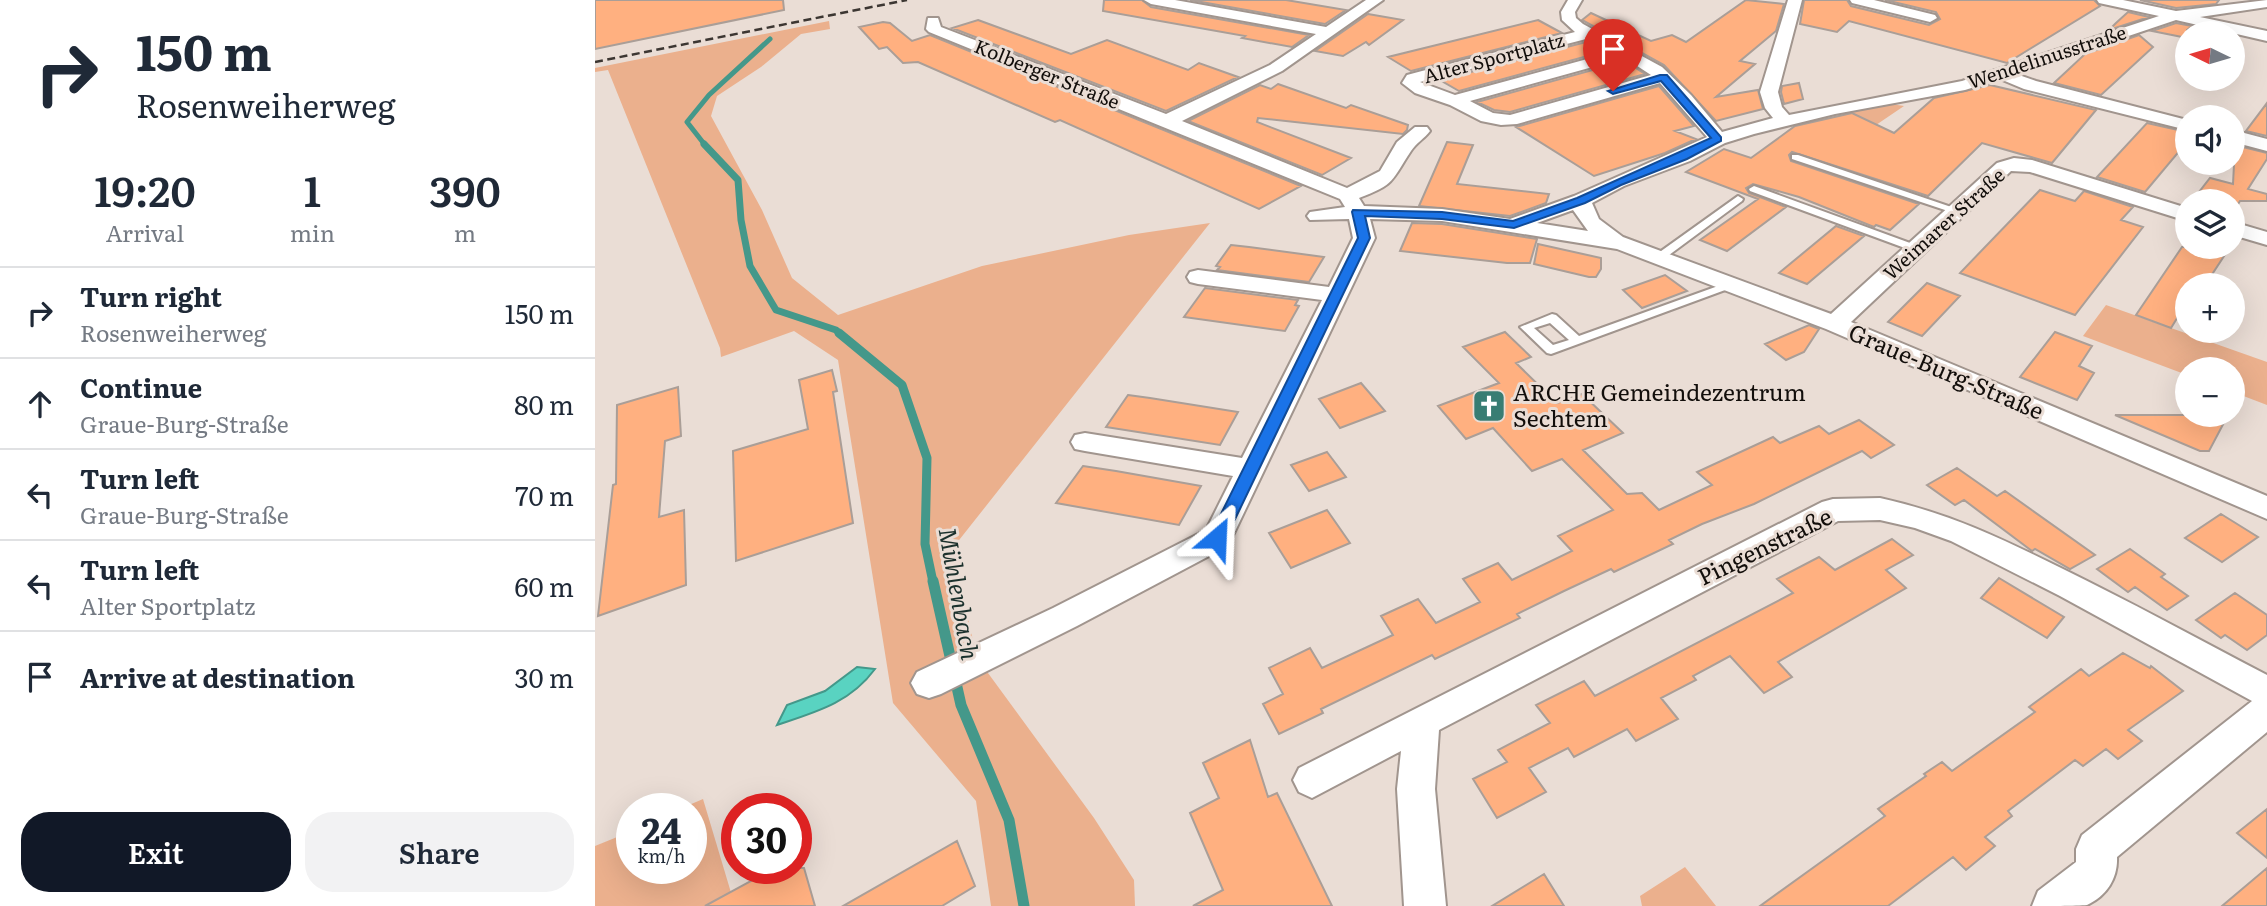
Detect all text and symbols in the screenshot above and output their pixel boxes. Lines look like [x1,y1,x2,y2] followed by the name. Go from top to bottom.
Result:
[136,13,272,86] text: 150 m
[1964,17,2130,95] street label: Wendelinusstraße
[1583,19,1643,91] pin
[2175,21,2245,91] north arrow
[2175,21,2245,427] map controls
[1420,25,1567,89] street label: Alter Sportplatz
[21,28,112,119] icon: right
[1594,30,1632,68] icon: arrive
[971,31,1124,115] street label: Kolberger Straße
[136,80,396,128] text: Rosenweiherweg
[2175,105,2245,175] button: sound
[94,158,196,220] text: 19:20
[304,158,321,220] text: 1
[429,158,501,220] text: 390
[1876,161,2011,286] street label: Weimarer Straße
[2175,189,2245,259] button: layers
[106,215,184,249] text: Arrival
[290,215,335,249] text: min
[454,215,476,249] text: m
[2175,273,2245,343] button: +
[80,276,222,315] text: Turn right
[505,293,574,332] text: 150 m
[21,294,59,332] icon: right
[1844,314,2050,427] street label: Graue-Burg-Straße
[80,315,267,349] text: Rosenweiherweg
[2175,357,2245,427] button: −
[80,367,202,406] text: Continue
[1513,374,1806,434] place label: ARCHE Gemeindezentrum Sechtem
[514,384,574,423] text: 80 m
[21,385,59,423] icon: ahead
[1470,387,1508,425] church icon: ARCHE Gemeindezentrum Sechtem
[80,406,289,440] text: Graue-Burg-Straße
[80,458,199,497] text: Turn left
[515,475,574,514] text: 70 m
[21,476,59,514] icon: left
[80,497,289,531] text: Graue-Burg-Straße
[1691,498,1837,592] street label: Pingenstraße
[1180,501,1254,575] position arrow
[932,525,989,662] water label: Mühlenbach
[80,549,199,588] text: Turn left
[515,566,574,605] text: 60 m
[21,567,59,605] icon: left
[80,588,255,622] text: Alter Sportplatz
[80,657,355,696] text: Arrive at destination
[514,657,574,696] text: 30 m
[21,658,59,696] icon: arrive
[721,793,812,884] speed limit sign: 30
[642,803,681,855] text: 24
[21,812,291,892] button: Exit
[305,812,574,892] button: Share
[638,842,685,869] text: km/h

